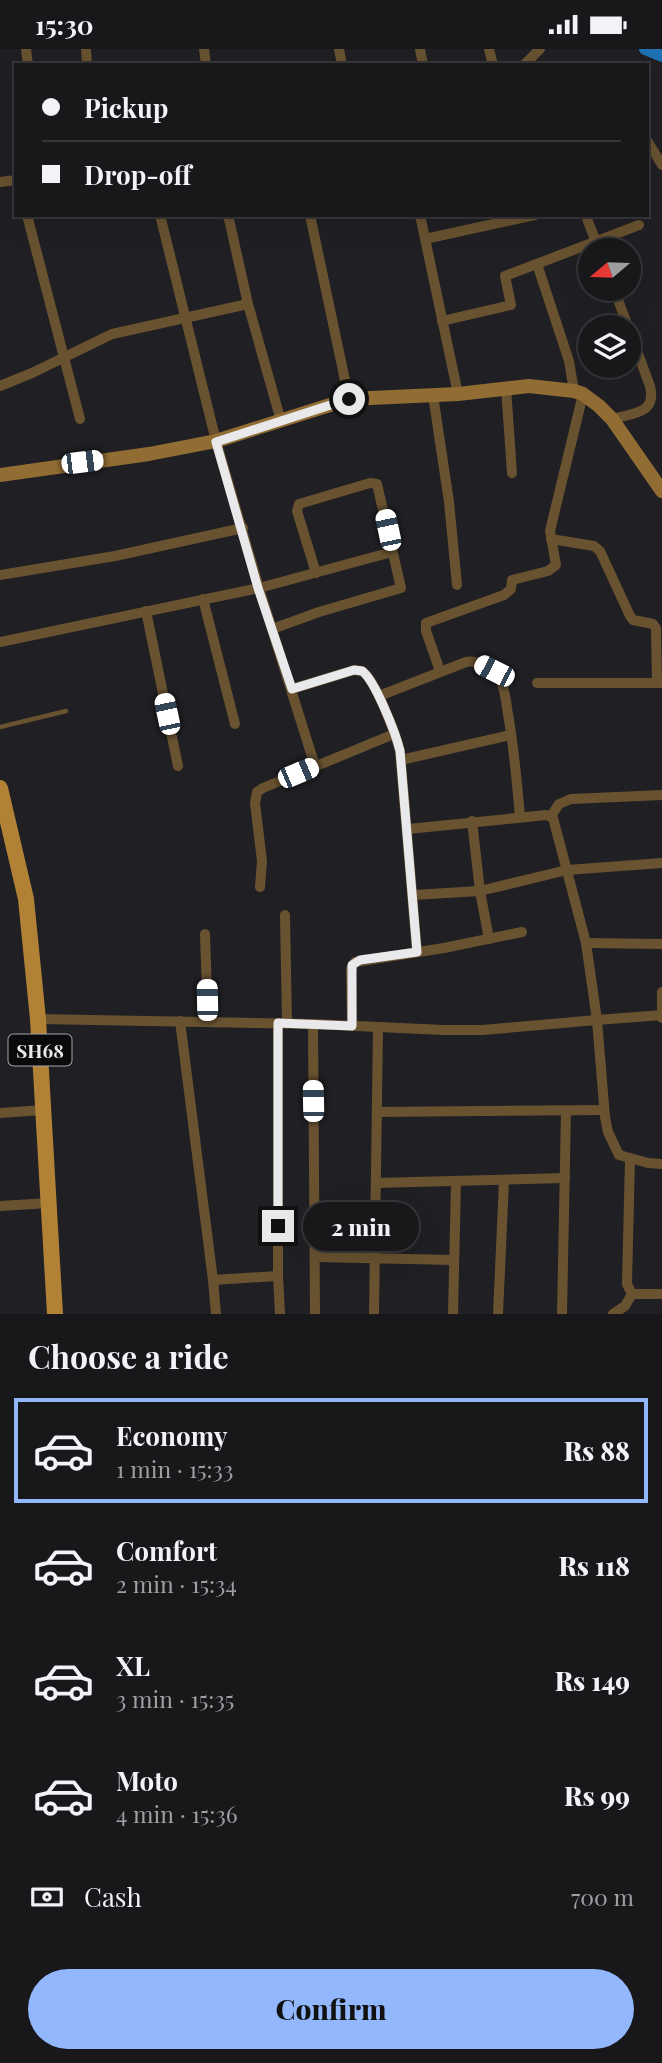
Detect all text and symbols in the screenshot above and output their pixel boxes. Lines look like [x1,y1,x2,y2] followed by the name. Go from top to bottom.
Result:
[35,7,94,42] text: 15:30
[84,90,168,125] text: Pickup
[84,157,191,192] text: Drop-off
[578,238,640,301] north arrow
[578,238,641,378] map controls
[578,315,641,378] button: layers
[333,383,365,415] route start
[60,449,105,475] car
[374,507,403,553] car
[471,652,518,690] car
[153,691,182,737] car
[275,755,322,791] car
[197,979,218,1021] car
[8,1035,72,1065] road number: SH68
[303,1080,324,1122] car
[302,1201,418,1251] callout: 2 min
[262,1210,294,1242] route end
[331,1211,391,1242] text: 2 min
[28,1334,229,1377] text: Choose a ride
[116,1418,227,1453] text: Economy
[32,1419,95,1482] icon: car
[564,1433,630,1468] text: Rs 88
[116,1453,233,1484] text: 1 min · 15:33
[116,1533,217,1568] text: Comfort
[32,1534,95,1597] icon: car
[558,1548,630,1583] text: Rs 118
[116,1568,237,1599] text: 2 min · 15:34
[116,1648,150,1683] text: XL
[32,1649,95,1712] icon: car
[555,1663,630,1698] text: Rs 149
[116,1683,234,1714] text: 3 min · 15:35
[116,1763,178,1798] text: Moto
[32,1764,95,1827] icon: car
[564,1778,630,1813] text: Rs 99
[116,1798,238,1829] text: 4 min · 15:36
[28,1878,66,1916] icon: cash
[84,1879,142,1914] text: Cash
[571,1881,634,1912] text: 700 m
[28,1969,634,2049] button: Confirm

